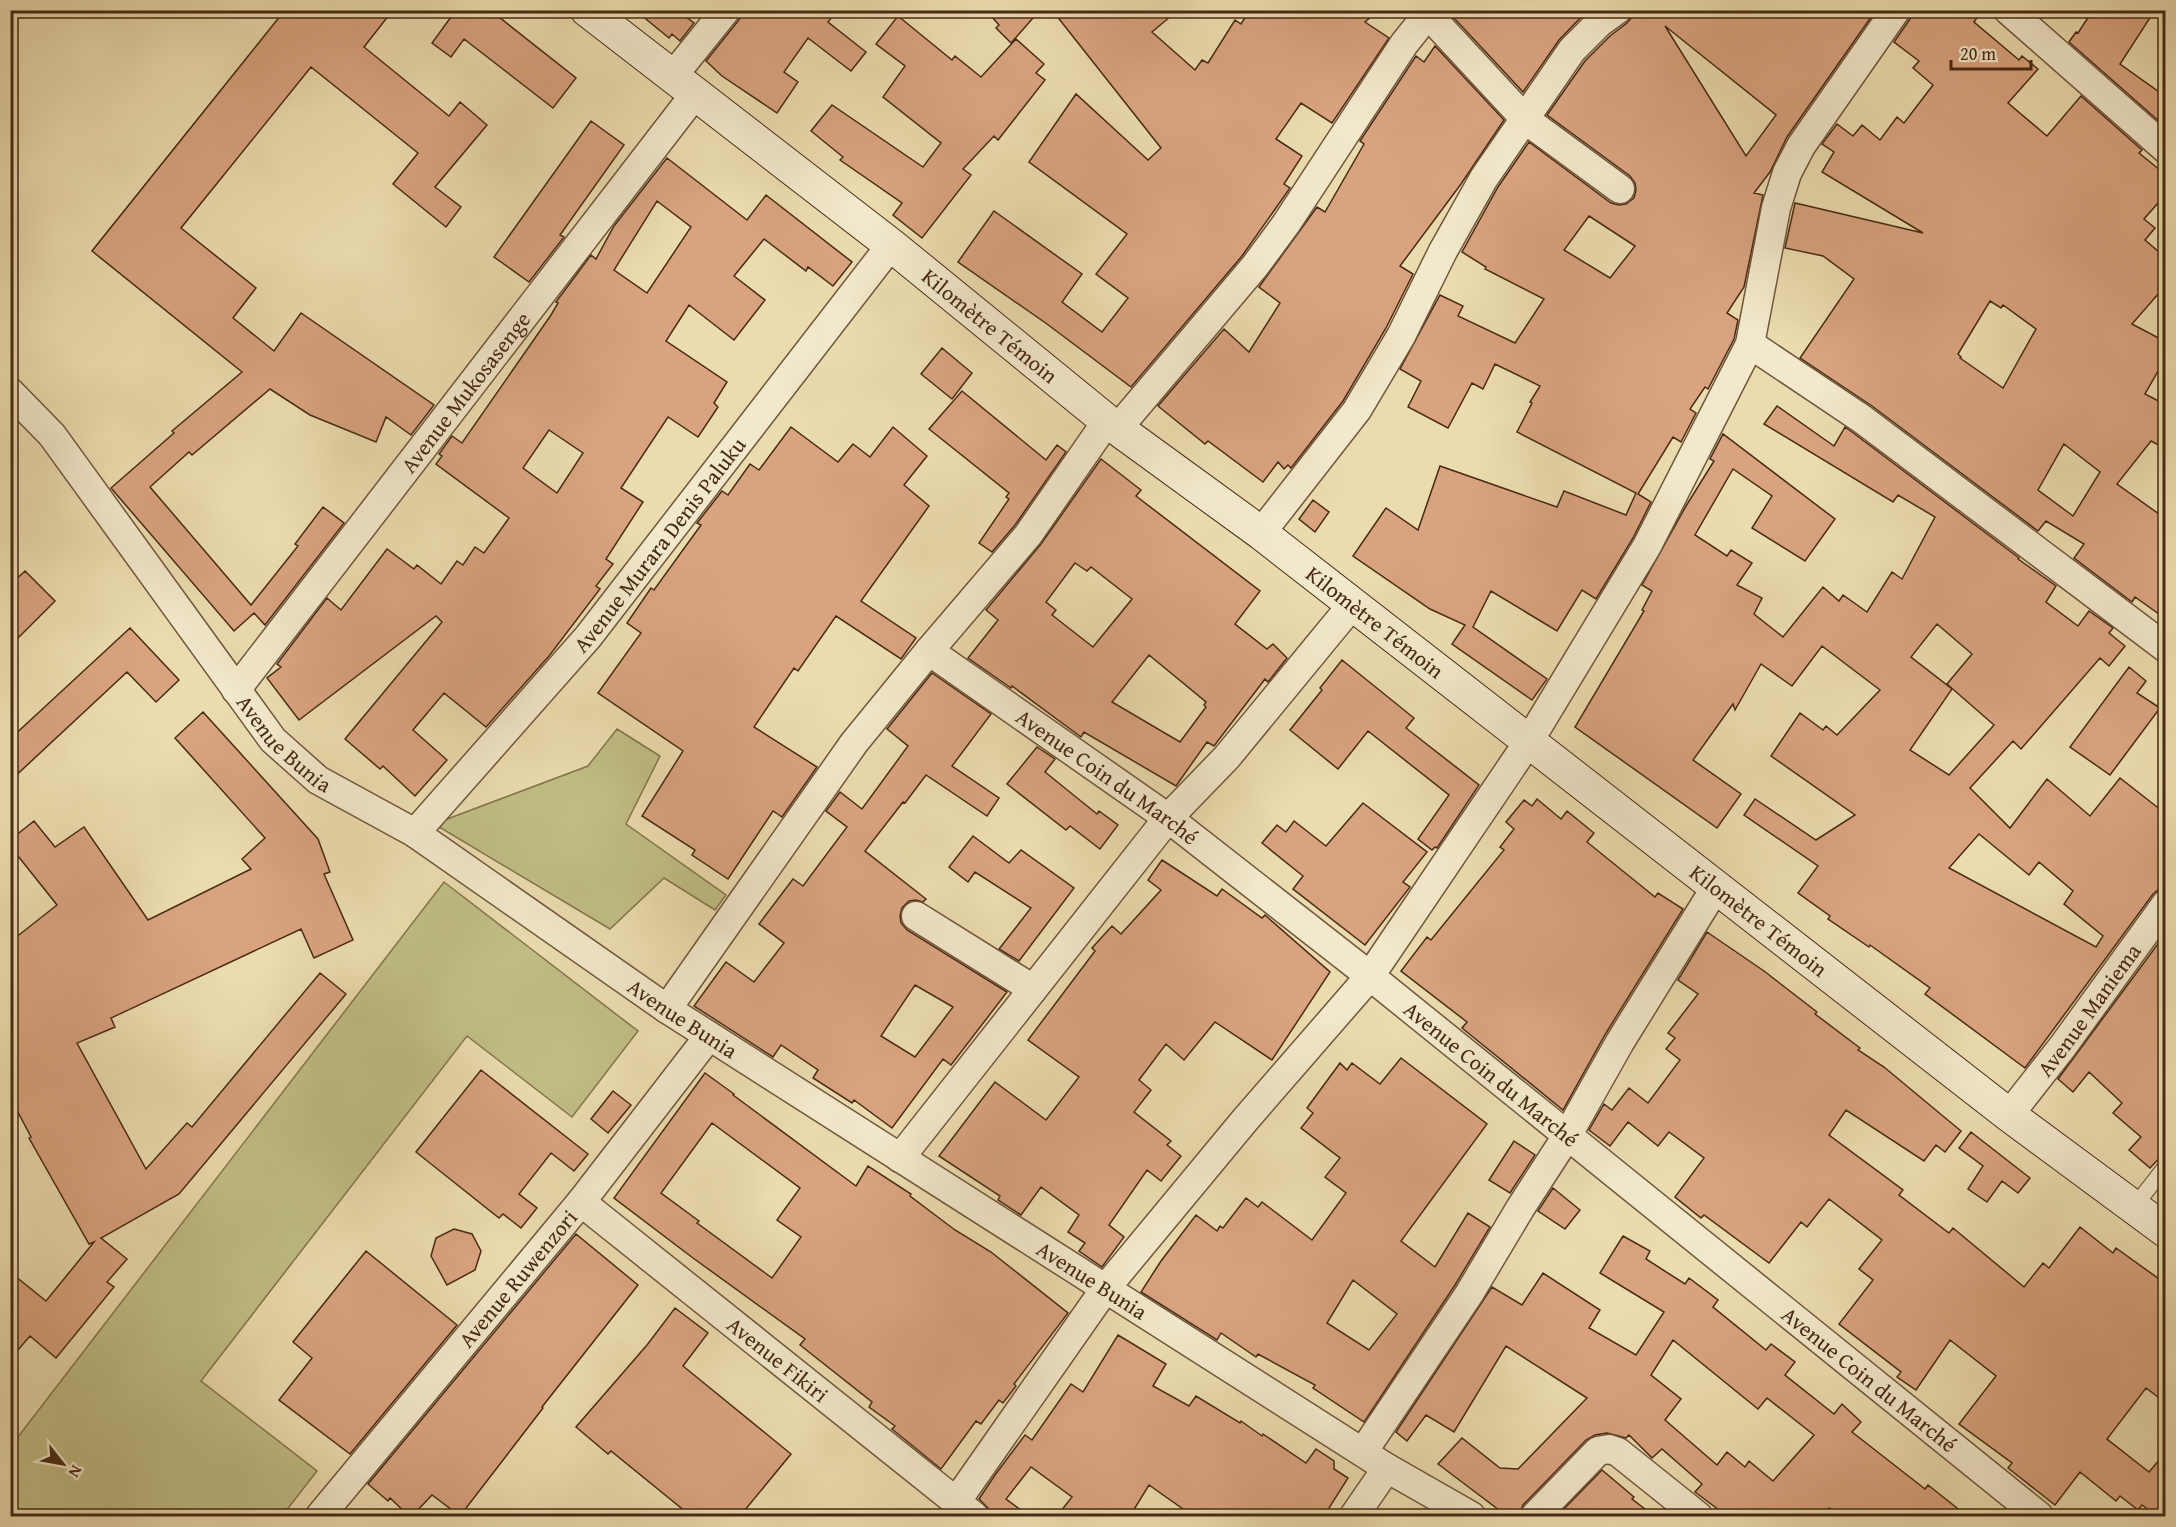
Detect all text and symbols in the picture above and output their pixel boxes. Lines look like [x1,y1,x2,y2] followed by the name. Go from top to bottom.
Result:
[1951,33,2030,71] scale bar
[1960,40,1996,67] text: 20 m
[915,261,1065,391] street label: Kilomètre Témoin
[393,305,538,480] street label: Avenue Mukosasenge
[565,430,753,660] street label: Avenue Murara Denis Paluku
[1299,558,1451,686] street label: Kilomètre Témoin
[229,688,338,801] street label: Avenue Bunia
[1010,701,1205,852] street label: Avenue Coin du Marché
[1683,856,1835,985] street label: Kilomètre Témoin
[2029,936,2149,1083] street label: Avenue Maniema
[621,970,744,1066] street label: Avenue Bunia
[1397,993,1586,1155] street label: Avenue Coin du Marché
[451,1202,585,1354] street label: Avenue Ruwenzori
[1030,1233,1154,1328] street label: Avenue Bunia
[1775,1299,1964,1460] street label: Avenue Coin du Marché
[720,1309,836,1410] street label: Avenue Fikiri
[33,1434,93,1494] north arrow
[63,1461,89,1483] text: N

